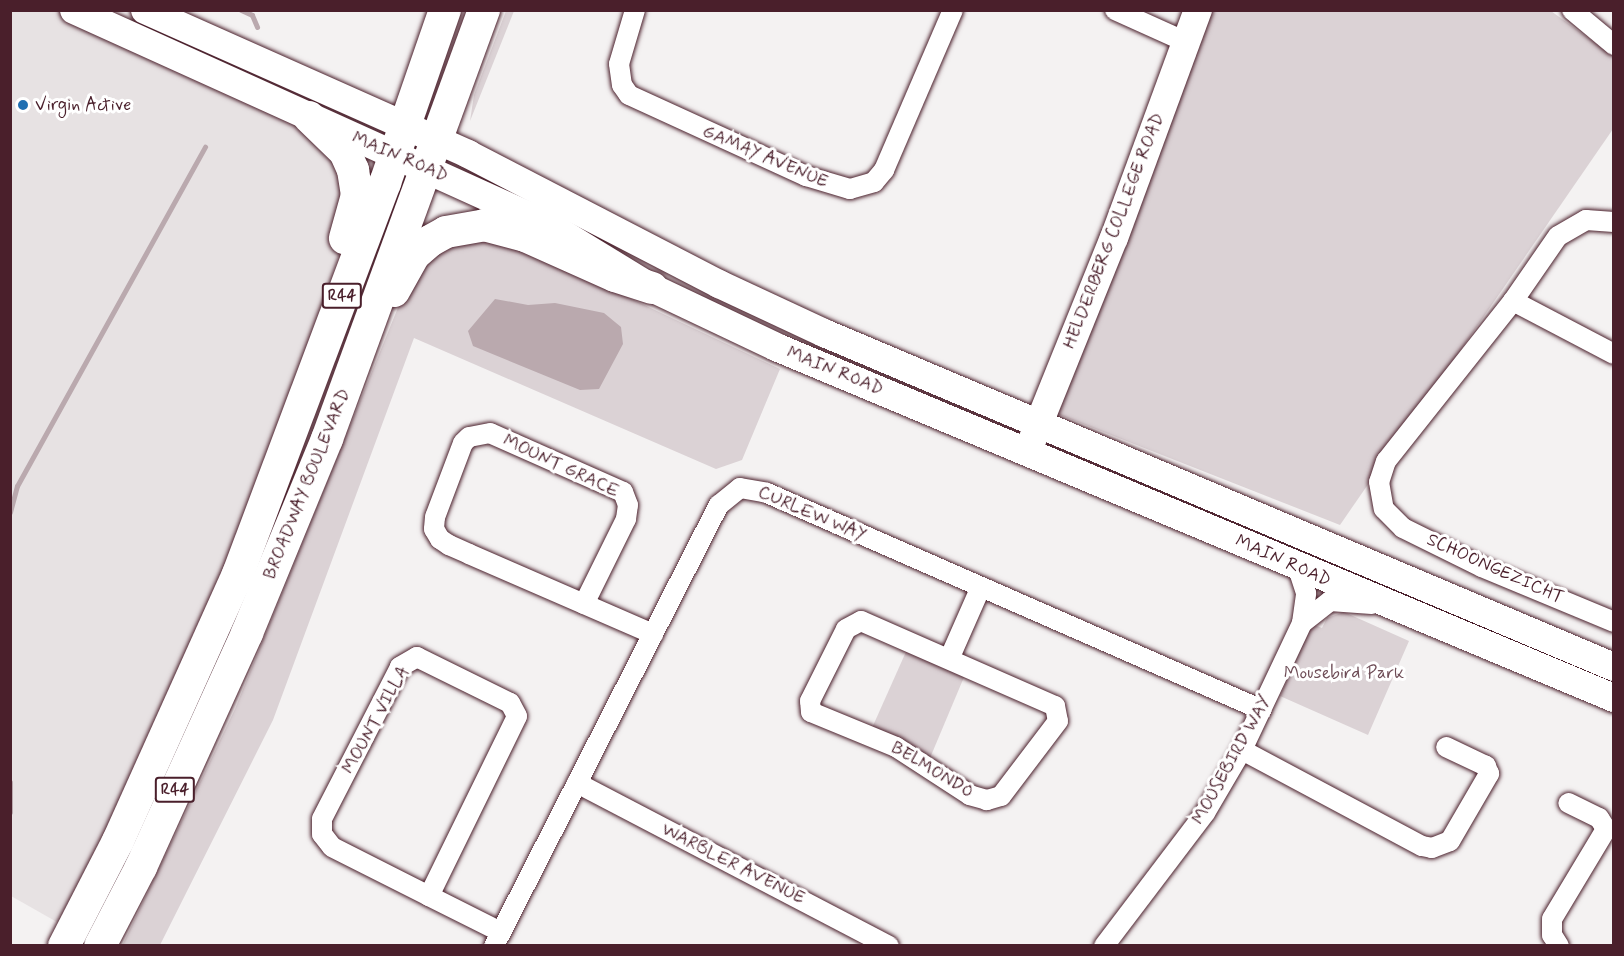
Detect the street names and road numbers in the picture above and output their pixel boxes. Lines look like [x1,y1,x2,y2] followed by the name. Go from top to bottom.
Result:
[1059,111,1169,351] street label: HELDERBERG COLLEGE ROAD
[698,120,832,194] street label: GAMAY AVENUE
[349,127,451,187] street label: MAIN ROAD
[321,283,363,309] road number: R44
[784,342,886,400] street label: MAIN ROAD
[259,387,355,581] street label: BROADWAY BOULEVARD
[499,430,623,502] street label: MOUNT GRACE
[754,481,870,547] street label: CURLEW WAY
[1423,529,1567,609] street label: SCHOONGEZICHT
[1232,531,1334,591] street label: MAIN ROAD
[337,662,415,778] street label: MOUNT VILLA
[1188,692,1276,828] street label: MOUSEBIRD WAY
[887,737,977,803] street label: BELMONDO
[154,777,196,803] road number: R44
[657,818,809,910] street label: WARBLER AVENUE

